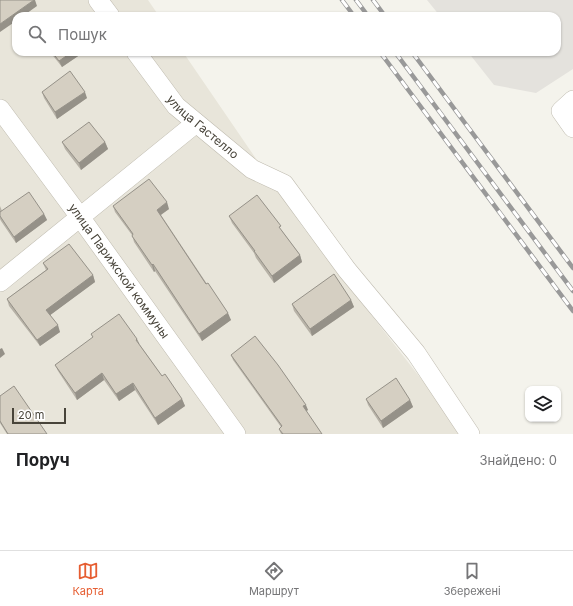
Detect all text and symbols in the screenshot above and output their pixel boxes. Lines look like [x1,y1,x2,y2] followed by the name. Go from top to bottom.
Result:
[12,12,561,56] search box
[26,23,48,45] icon: search
[58,25,107,44] text: Пошук
[164,92,242,162] street label: улица Гастелло
[66,200,173,341] street label: улица Парижской коммуны
[525,386,561,422] map controls
[525,386,561,422] button: layers
[12,406,66,425] scale bar
[18,408,44,422] text: 20 m
[16,450,70,470] text: Поруч
[479,452,557,468] text: Знайдено: 0
[72,560,104,598] tab: Карта
[249,560,299,598] tab: Маршрут
[444,560,501,598] tab: Збережені

